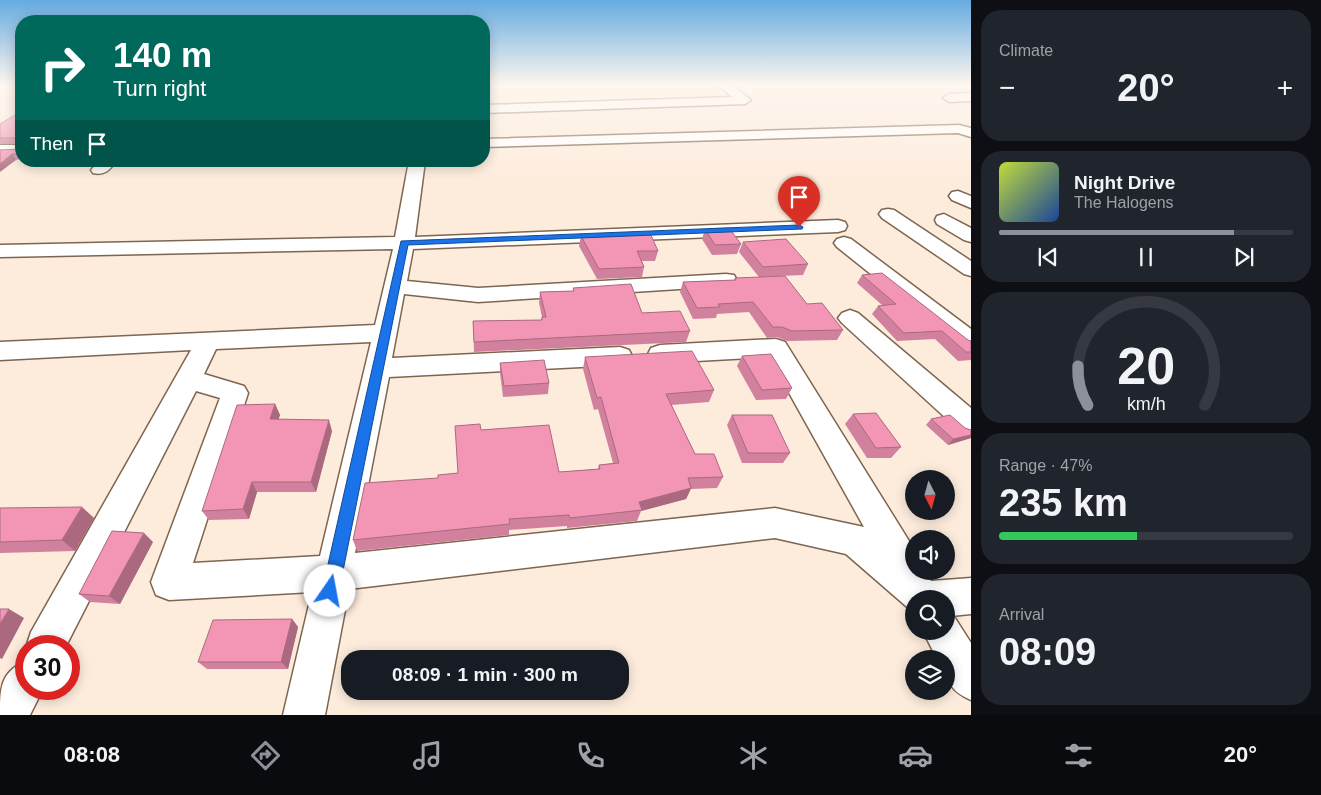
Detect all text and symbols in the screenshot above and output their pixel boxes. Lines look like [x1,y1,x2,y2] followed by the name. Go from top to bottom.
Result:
[30,35,95,100] icon: right
[113,35,212,74] text: 140 m
[999,42,1053,59] text: Climate
[1117,67,1175,109] text: 20°
[999,72,1015,103] text: −
[1277,72,1293,103] text: +
[113,76,206,101] text: Turn right
[83,130,111,158] icon: arrive
[30,133,73,154] text: Then
[1074,172,1175,193] text: Night Drive
[778,176,820,227] pin
[785,183,813,211] icon: arrive
[1074,194,1174,211] text: The Halogens
[1034,243,1062,271] icon: previous
[1132,243,1160,271] icon: pause
[1230,243,1258,271] icon: next
[1117,337,1175,395] text: 20
[1127,394,1165,414] text: km/h
[999,457,1092,474] text: Range · 47%
[905,470,955,520] north arrow
[905,470,955,700] map controls
[999,482,1128,524] text: 235 km
[905,530,955,580] button: sound
[303,564,355,616] position arrow
[905,590,955,640] button: search
[999,606,1044,623] text: Arrival
[999,631,1096,673] text: 08:09
[15,635,80,700] speed limit sign: 30
[905,650,955,700] button: layers
[392,664,578,685] text: 08:09 · 1 min · 300 m
[248,738,283,773] icon: directions
[410,738,445,773] icon: music
[573,738,608,773] icon: phone
[736,738,771,773] icon: climate
[898,738,933,773] icon: car
[1061,738,1096,773] icon: filters
[64,742,120,767] text: 08:08
[1224,742,1257,767] text: 20°

